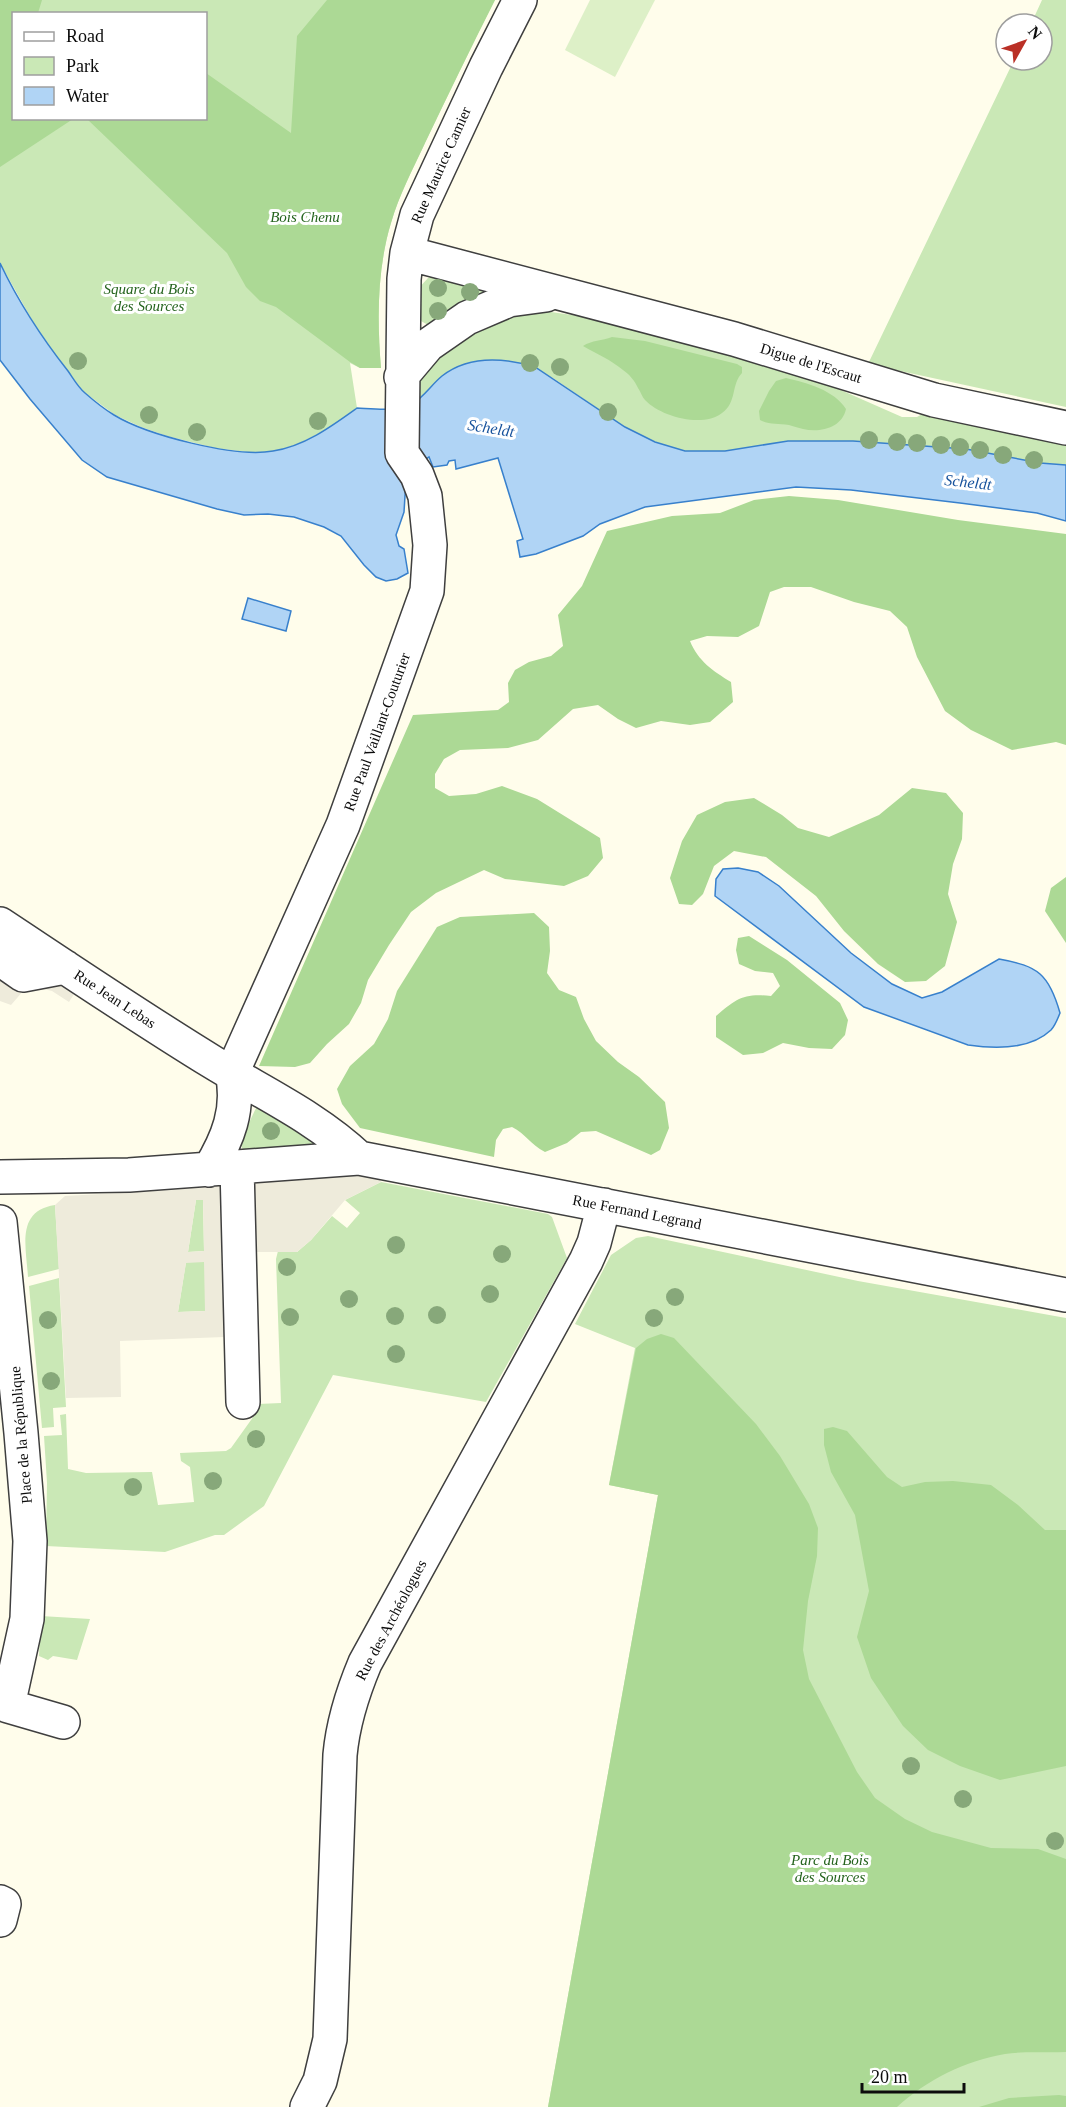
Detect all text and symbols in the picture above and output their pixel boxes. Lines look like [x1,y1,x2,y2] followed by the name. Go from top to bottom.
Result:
[12,12,207,120] legend
[994,12,1054,72] north arrow
[1025,23,1046,43] text: N
[66,26,104,46] text: Road
[66,56,99,76] text: Park
[66,86,109,106] text: Water
[408,104,474,226] street label: Rue Maurice Camier
[270,209,340,225] park label: Bois Chenu
[103,281,195,314] park label: Square du Bois des Sources
[758,340,864,386] street label: Digue de l'Escaut
[466,416,516,440] water label: Scheldt
[944,471,993,493] water label: Scheldt
[341,651,413,813] street label: Rue Paul Vaillant-Couturier
[71,967,159,1031] street label: Rue Jean Lebas
[571,1192,703,1232] street label: Rue Fernand Legrand
[7,1365,35,1504] street label: Place de la République
[352,1557,430,1683] street label: Rue des Archéologues
[790,1852,869,1885] park label: Parc du Bois des Sources
[862,2056,964,2094] scale bar
[871,2067,908,2087] text: 20 m

